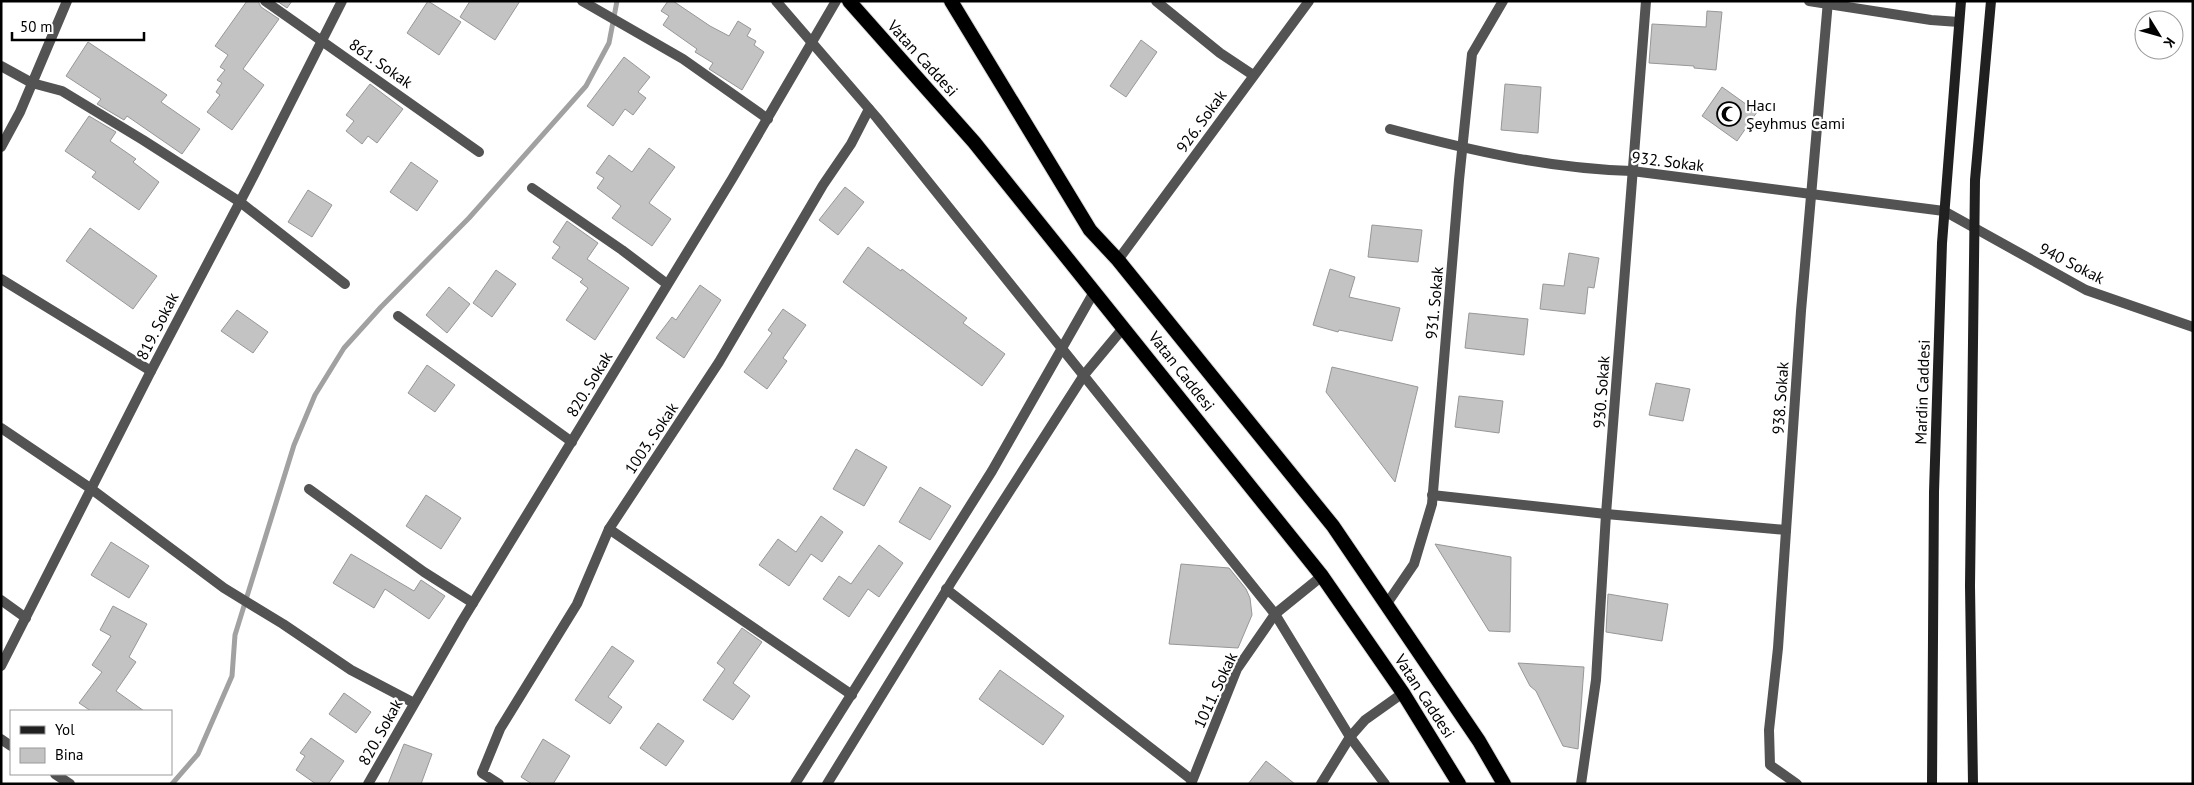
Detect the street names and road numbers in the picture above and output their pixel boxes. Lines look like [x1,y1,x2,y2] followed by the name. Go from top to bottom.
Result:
[883,15,962,100] street label: Vatan Caddesi
[345,34,417,92] street label: 861. Sokak
[1171,85,1231,156] street label: 926. Sokak
[1631,147,1706,175] street label: 932. Sokak
[2036,238,2108,288] street label: 940 Sokak
[1421,265,1447,340] street label: 931. Sokak
[132,289,183,363] street label: 819. Sokak
[1144,326,1219,415] street label: Vatan Caddesi
[1910,339,1934,445] street label: Mardin Caddesi
[562,347,617,420] street label: 820. Sokak
[1588,355,1614,429] street label: 930. Sokak
[1767,361,1793,435] street label: 938. Sokak
[620,398,682,477] street label: 1003. Sokak
[1189,648,1241,731] street label: 1011. Sokak
[1390,650,1459,742] street label: Vatan Caddesi
[354,695,407,769] street label: 820. Sokak

